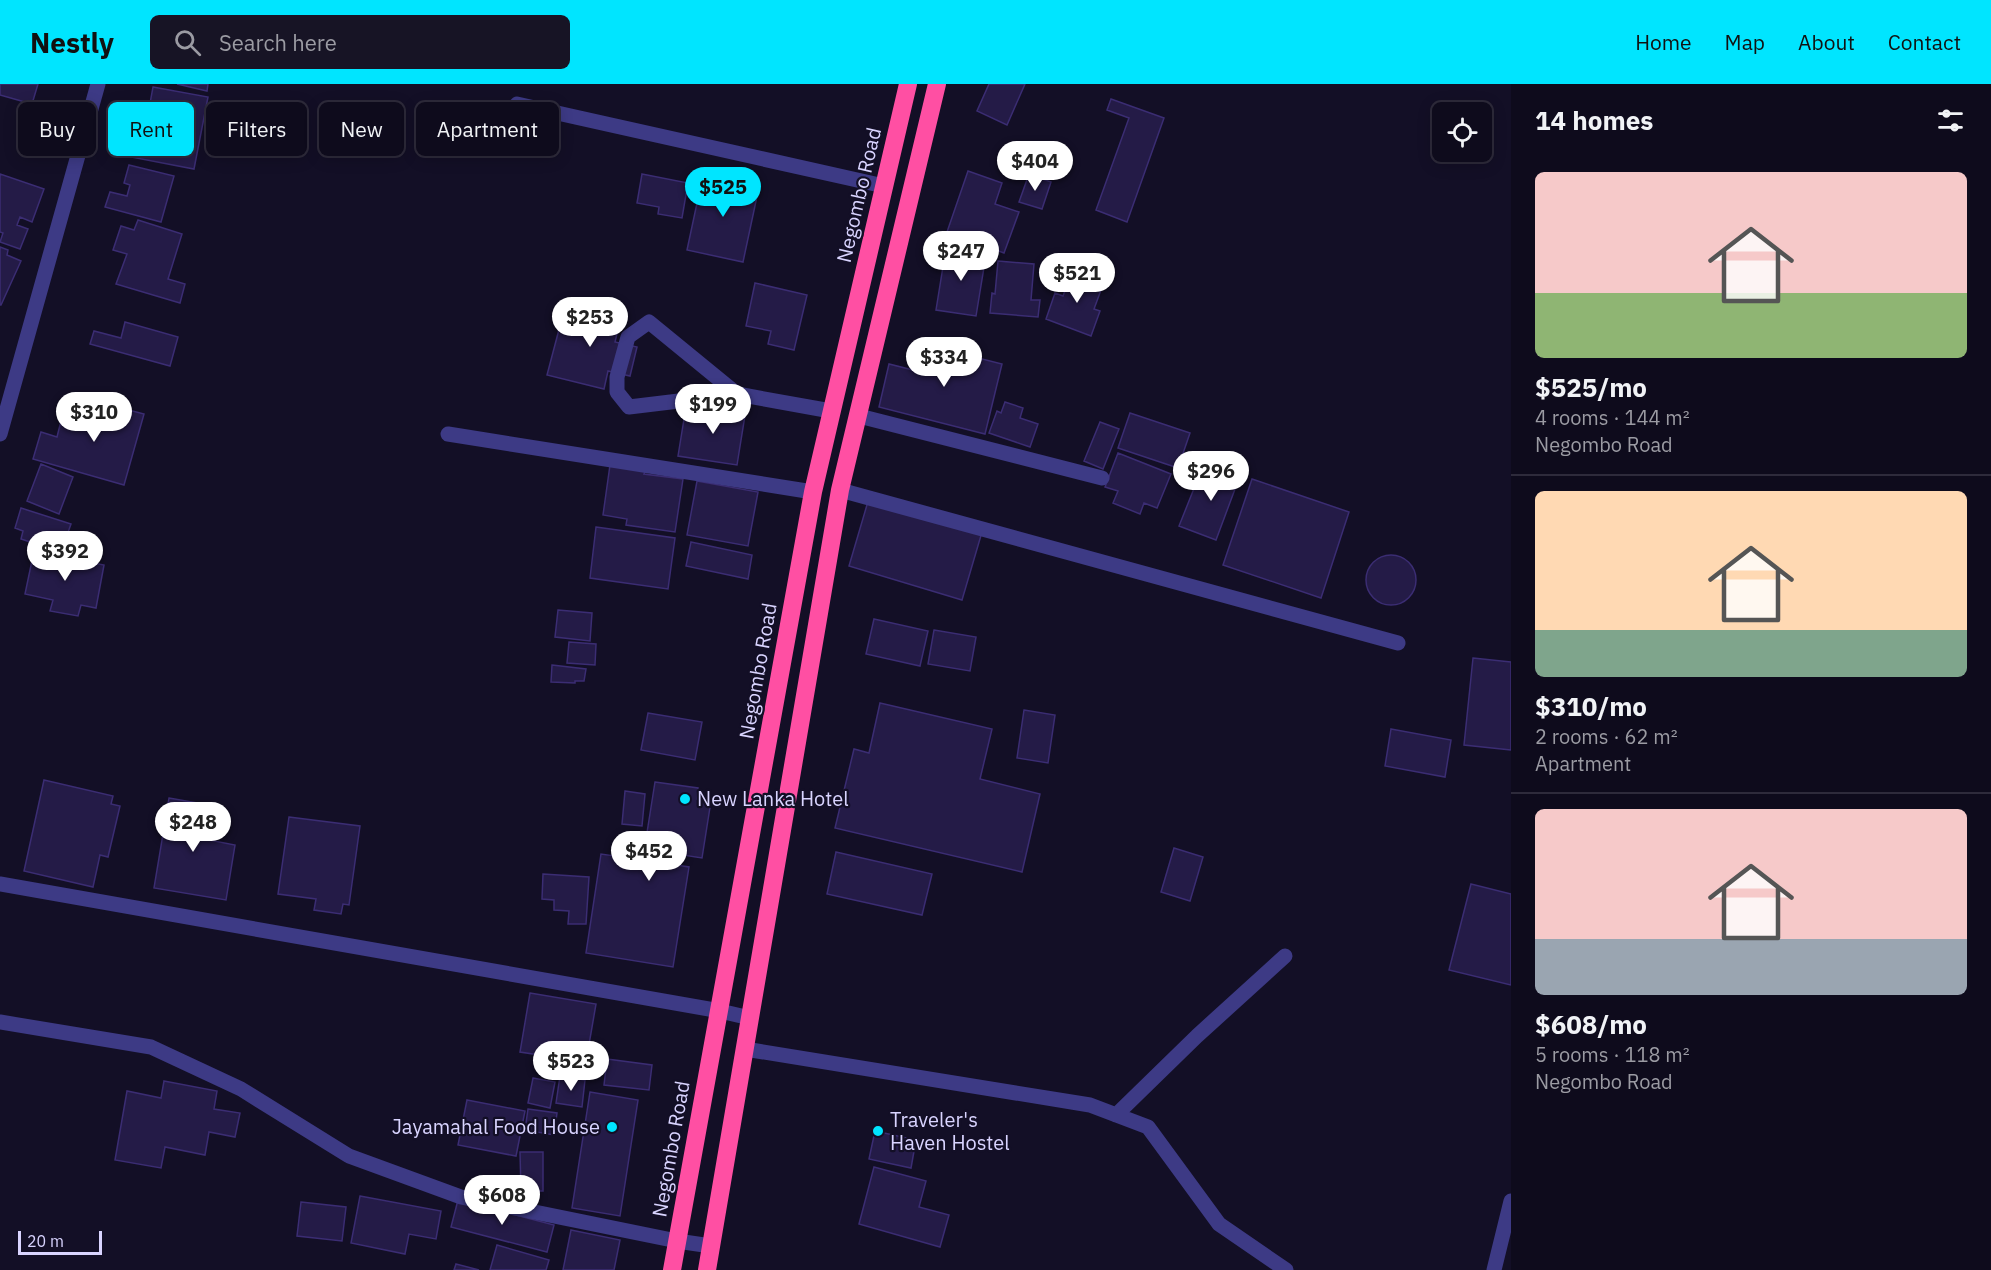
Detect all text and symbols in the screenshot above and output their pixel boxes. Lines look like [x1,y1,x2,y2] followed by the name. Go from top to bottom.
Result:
[150,15,570,69] search box
[30,24,114,61] text: Nestly
[171,26,204,59] icon: search
[219,28,337,57] text: Search here
[1635,28,1692,56] text: Home
[1725,28,1765,56] text: Map
[1798,28,1855,56] text: About
[1888,28,1961,56] text: Contact
[18,102,96,156] chip: Buy
[108,102,194,156] chip: Rent
[206,102,307,156] chip: Filters
[319,102,404,156] chip: New
[416,102,559,156] chip: Apartment
[1432,102,1492,162] map controls
[1432,102,1492,162] button: locate
[1535,103,1653,137] text: 14 homes
[1934,104,1967,137] icon: filters
[830,125,887,265] street label: Negombo Road
[999,141,1071,192] pin: $404
[1011,147,1059,174] text: $404
[687,167,759,218] pin: $525
[699,173,747,200] text: $525
[1697,211,1805,319] icon: home
[925,231,997,282] pin: $247
[937,237,985,264] text: $247
[1041,253,1113,304] pin: $521
[1053,259,1101,286] text: $521
[554,297,626,348] pin: $253
[566,303,614,330] text: $253
[908,337,980,388] pin: $334
[920,343,968,370] text: $334
[1535,370,1647,404] text: $525/mo
[677,384,749,435] pin: $199
[689,390,737,417] text: $199
[58,392,130,443] pin: $310
[70,398,118,425] text: $310
[1535,404,1690,431] text: 4 rooms · 144 m²
[1535,431,1673,458] text: Negombo Road
[1175,451,1247,502] pin: $296
[1187,457,1235,484] text: $296
[1697,530,1805,638] icon: home
[29,531,101,582] pin: $392
[41,537,89,564] text: $392
[732,601,783,741] street label: Negombo Road
[1535,689,1647,723] text: $310/mo
[1535,723,1678,750] text: 2 rooms · 62 m²
[1535,750,1631,777] text: Apartment
[697,785,849,812] place label: New Lanka Hotel
[678,792,692,806] marker: New Lanka Hotel
[157,802,229,853] pin: $248
[169,808,217,835] text: $248
[613,831,685,882] pin: $452
[625,837,673,864] text: $452
[1697,848,1805,956] icon: home
[1535,1007,1647,1041] text: $608/mo
[535,1041,607,1092] pin: $523
[1535,1041,1690,1068] text: 5 rooms · 118 m²
[547,1047,595,1074] text: $523
[1535,1068,1673,1095] text: Negombo Road
[645,1079,696,1219] street label: Negombo Road
[890,1106,1010,1156] place label: Traveler's Haven Hostel
[392,1113,600,1140] place label: Jayamahal Food House
[605,1120,619,1134] marker: Jayamahal Food House
[871,1124,885,1138] marker: Traveler's Haven Hostel
[466,1175,538,1226] pin: $608
[478,1181,526,1208] text: $608
[18,1228,102,1256] scale bar
[27,1231,64,1251] text: 20 m

